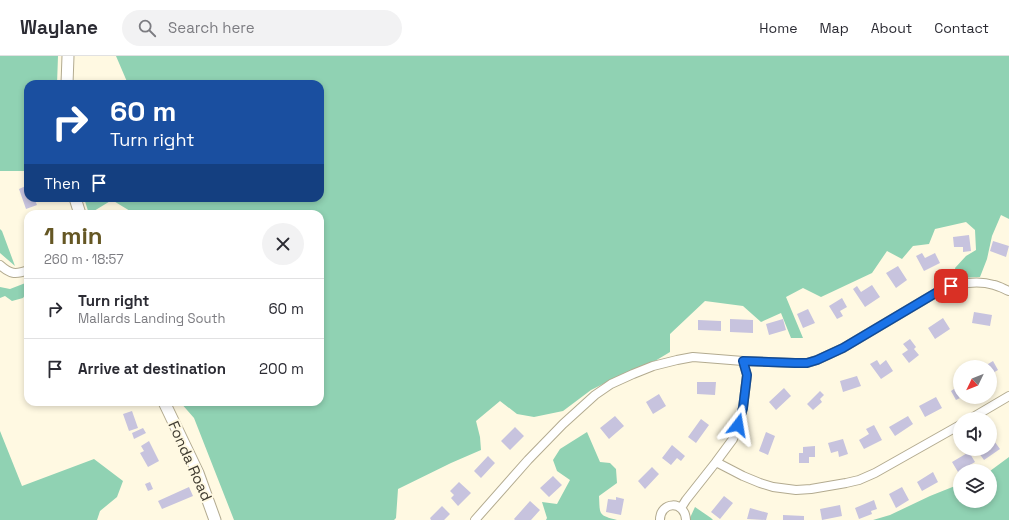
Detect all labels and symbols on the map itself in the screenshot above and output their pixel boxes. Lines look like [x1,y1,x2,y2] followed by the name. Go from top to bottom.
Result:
[934,269,968,303] pin
[953,360,997,404] north arrow
[717,404,759,446] position arrow
[164,418,217,504] street label: Fonda Road

